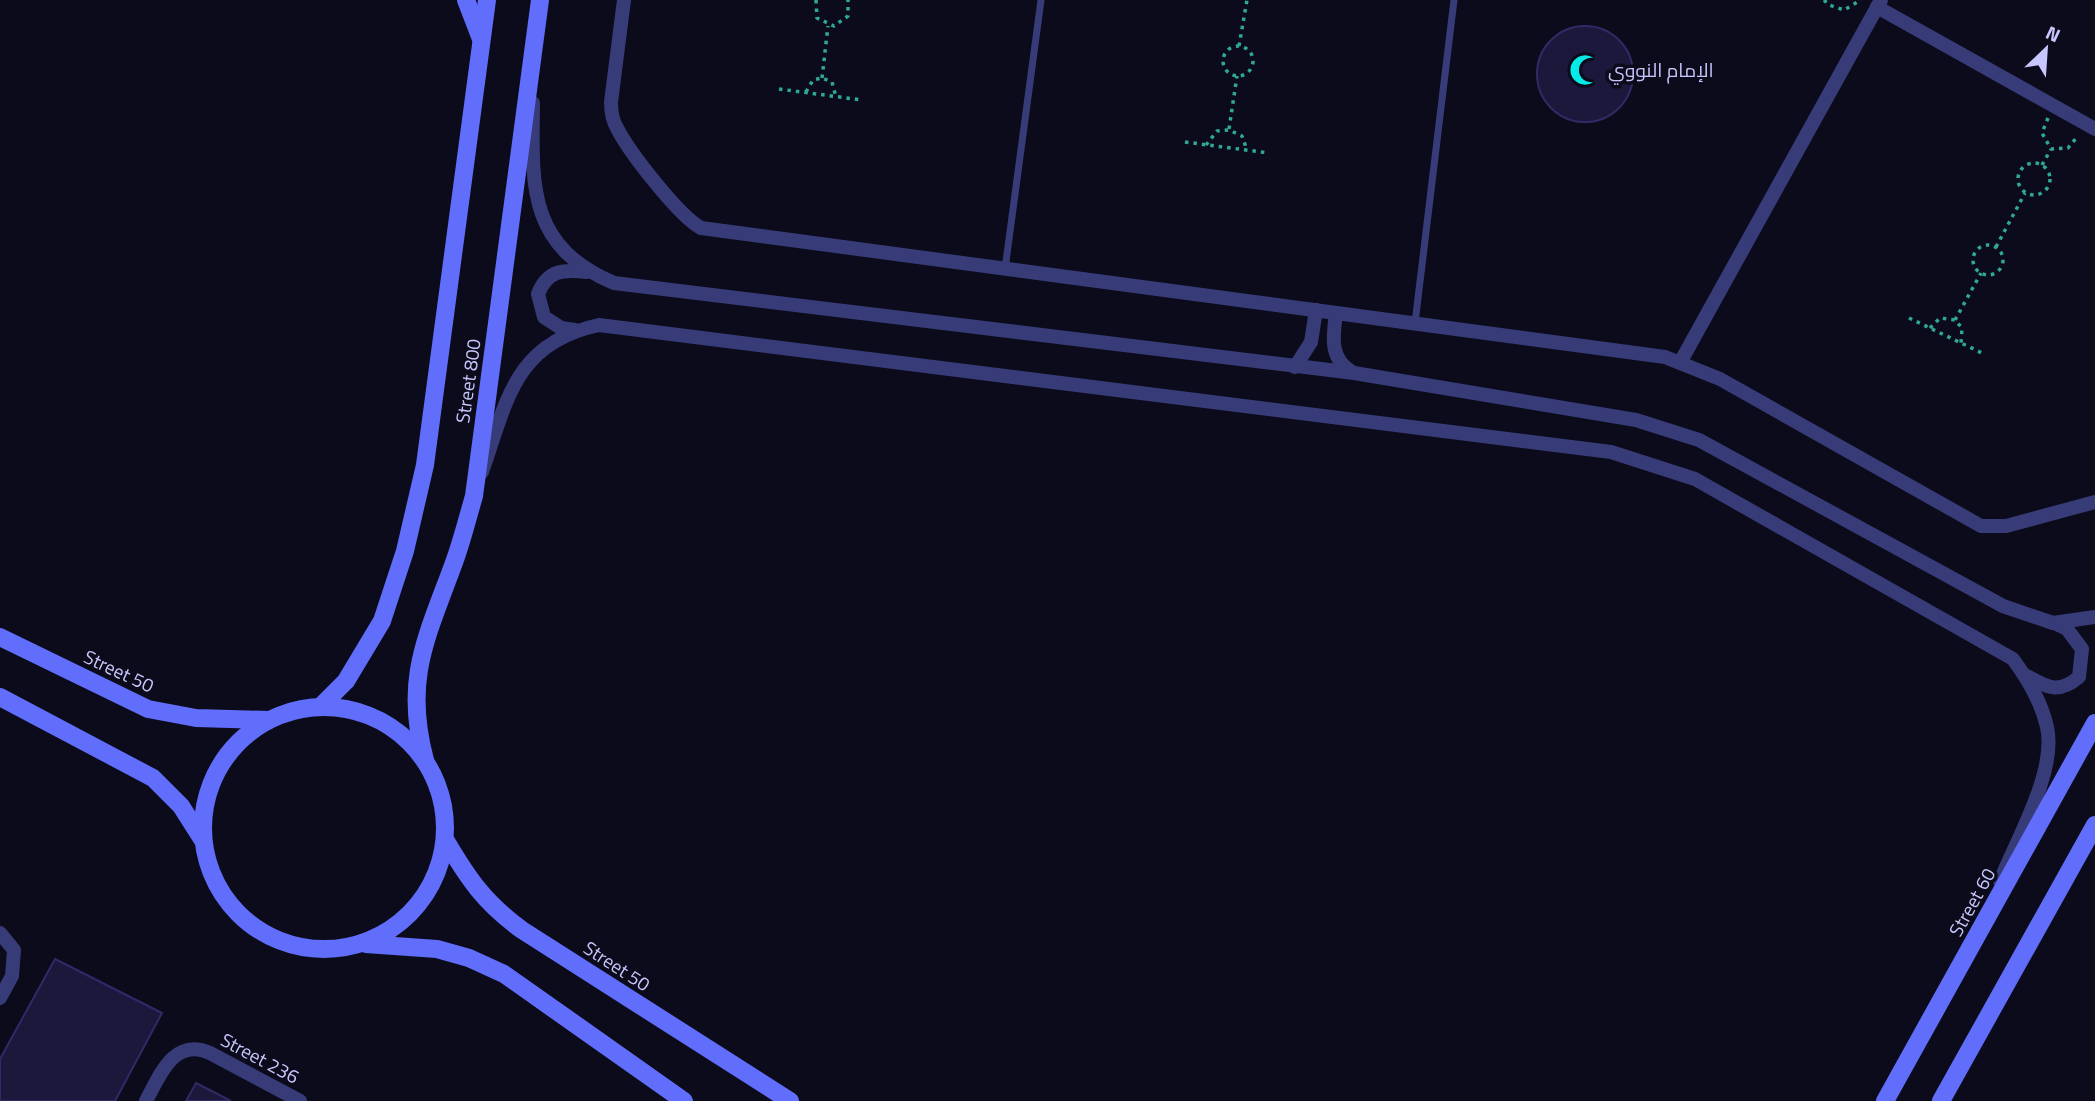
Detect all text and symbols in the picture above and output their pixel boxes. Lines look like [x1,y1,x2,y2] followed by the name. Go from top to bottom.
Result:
[2011,14,2081,84] north arrow
[2041,17,2065,49] text: N
[1568,53,1602,87] mosque icon: الإمام النووي
[1608,55,1714,85] place label: الإمام النووي
[447,337,488,425] street label: Street 800
[79,642,159,699] street label: Street 50
[1941,862,2002,941] street label: Street 60
[578,933,656,998] street label: Street 50
[216,1025,305,1090] street label: Street 236

